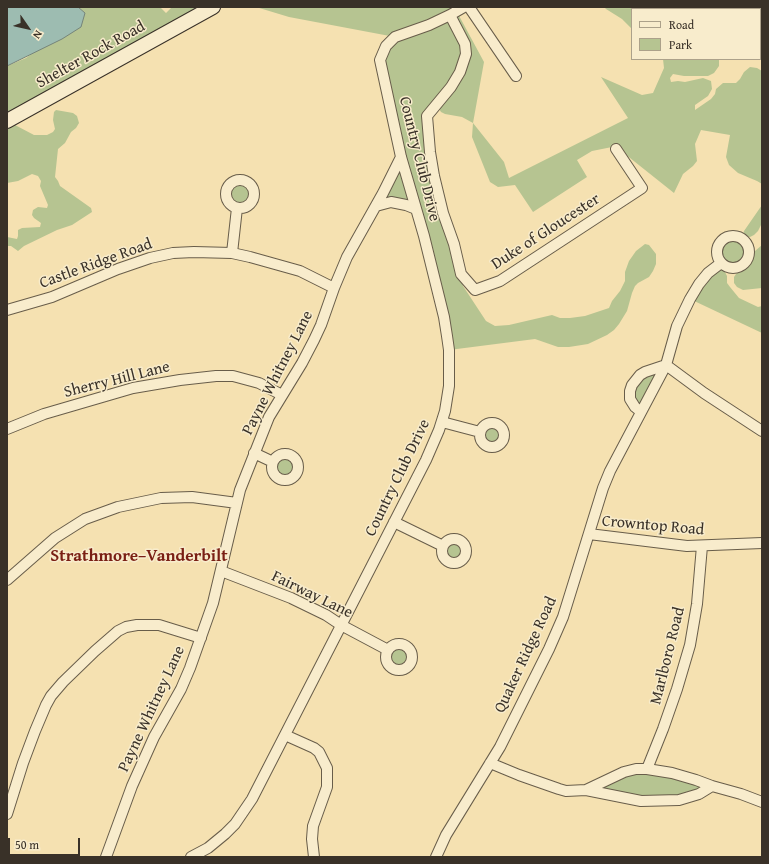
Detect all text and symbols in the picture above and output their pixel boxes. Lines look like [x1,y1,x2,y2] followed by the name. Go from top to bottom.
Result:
[8,8,48,48] north arrow
[631,8,761,60] legend
[669,16,694,33] text: Road
[33,17,149,93] street label: Shelter Rock Road
[29,27,47,42] text: N
[669,36,692,53] text: Park
[394,95,444,223] street label: Country Club Drive
[488,190,604,274] street label: Duke of Gloucester
[37,235,155,293] street label: Castle Ridge Road
[238,308,318,438] street label: Payne Whitney Lane
[62,358,172,402] street label: Sherry Hill Lane
[361,416,435,540] street label: Country Club Drive
[601,512,705,540] street label: Crowntop Road
[50,547,228,567] district label: Strathmore–Vanderbilt
[268,567,356,623] street label: Fairway Lane
[491,594,561,716] street label: Quaker Ridge Road
[647,605,689,707] street label: Marlboro Road
[114,643,190,775] street label: Payne Whitney Lane
[10,830,82,856] scale bar
[15,836,39,853] text: 50 m

